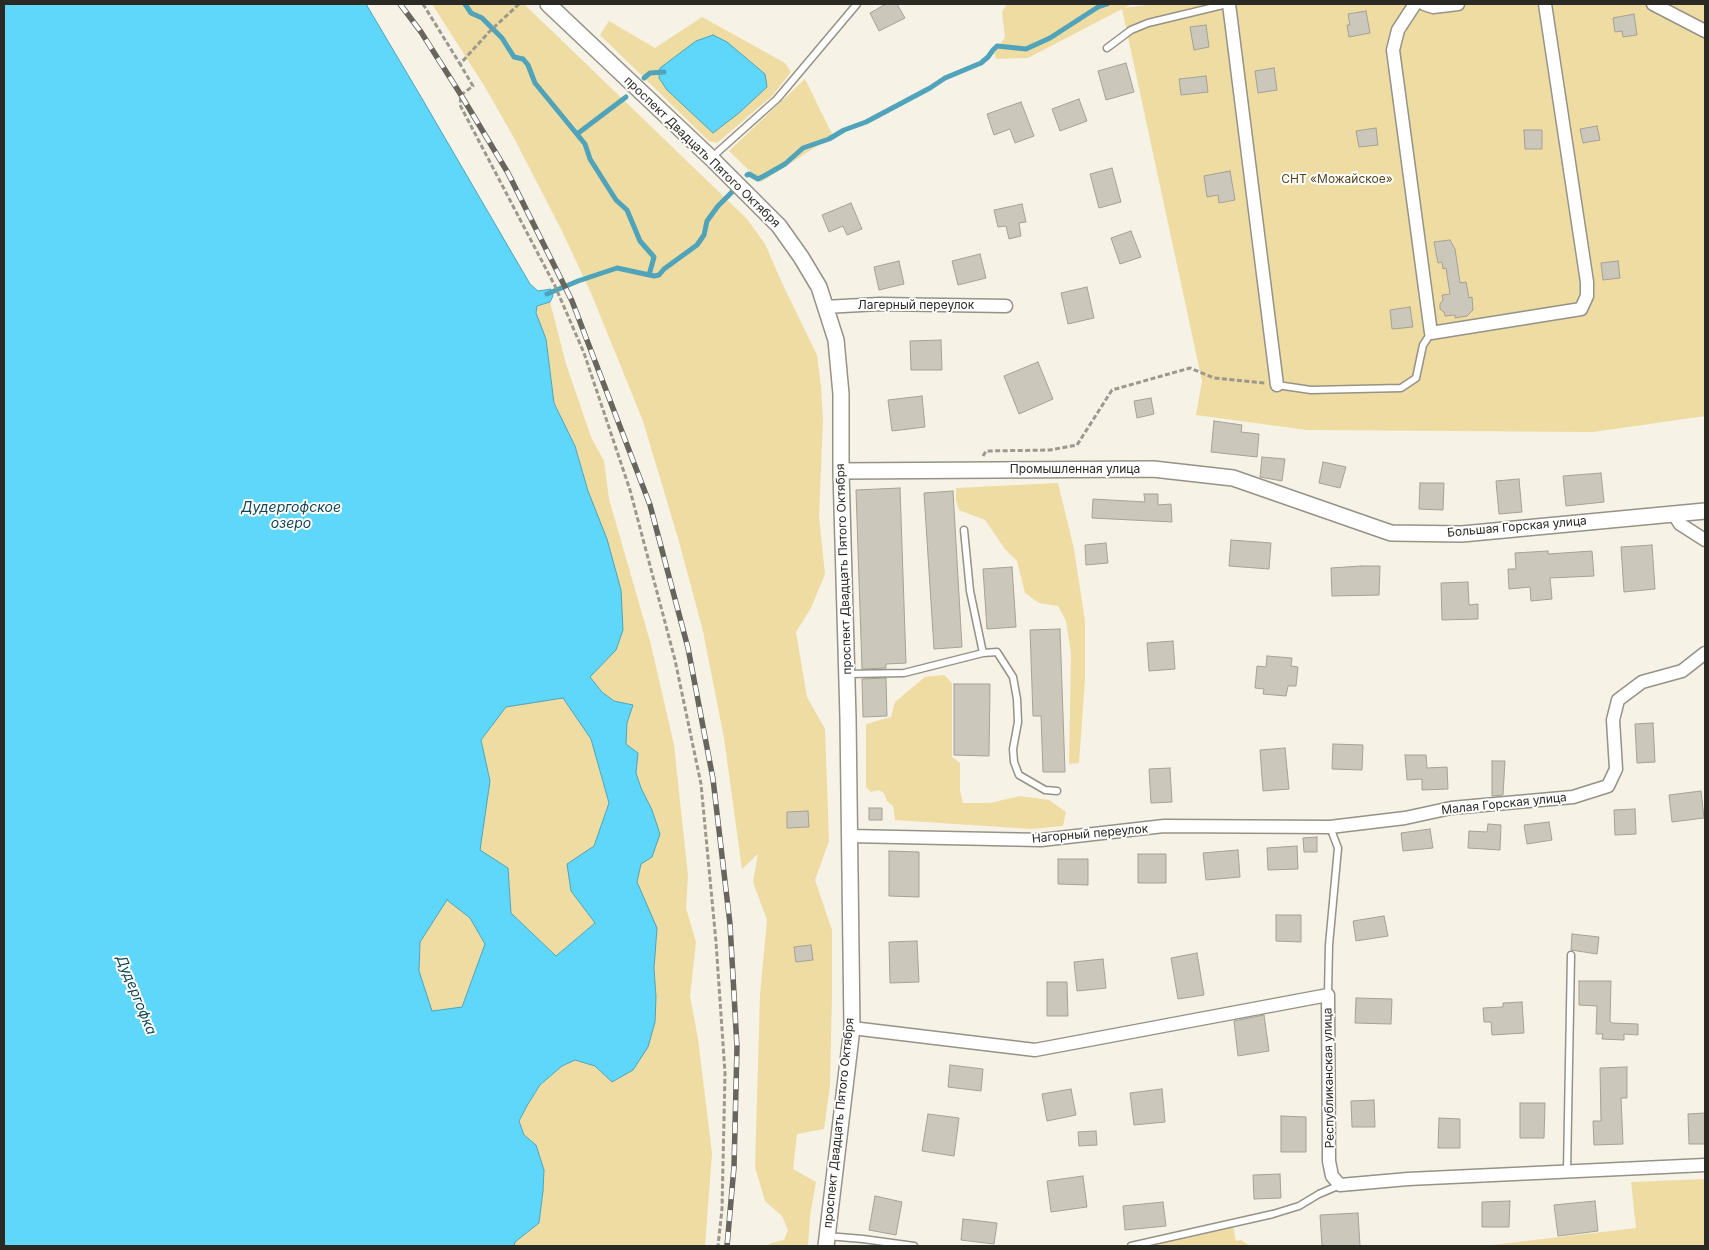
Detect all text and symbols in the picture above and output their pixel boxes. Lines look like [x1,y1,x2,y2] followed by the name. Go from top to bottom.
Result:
[621,73,783,231] street label: проспект Двадцать Пятого Октября
[1281,172,1393,186] park label: СНТ «Можайское»
[858,298,974,312] street label: Лагерный переулок
[1010,462,1140,476] street label: Промышленная улица
[833,463,855,675] street label: проспект Двадцать Пятого Октября
[241,500,341,532] water label: Дудергофское озеро
[1447,514,1587,540] street label: Большая Горская улица
[1441,790,1567,818] street label: Малая Горская улица
[1031,822,1149,846] street label: Нагорный переулок
[112,953,160,1037] water label: Дудергофка
[1321,1008,1337,1148] street label: Республиканская улица
[821,1017,857,1229] street label: проспект Двадцать Пятого Октября

